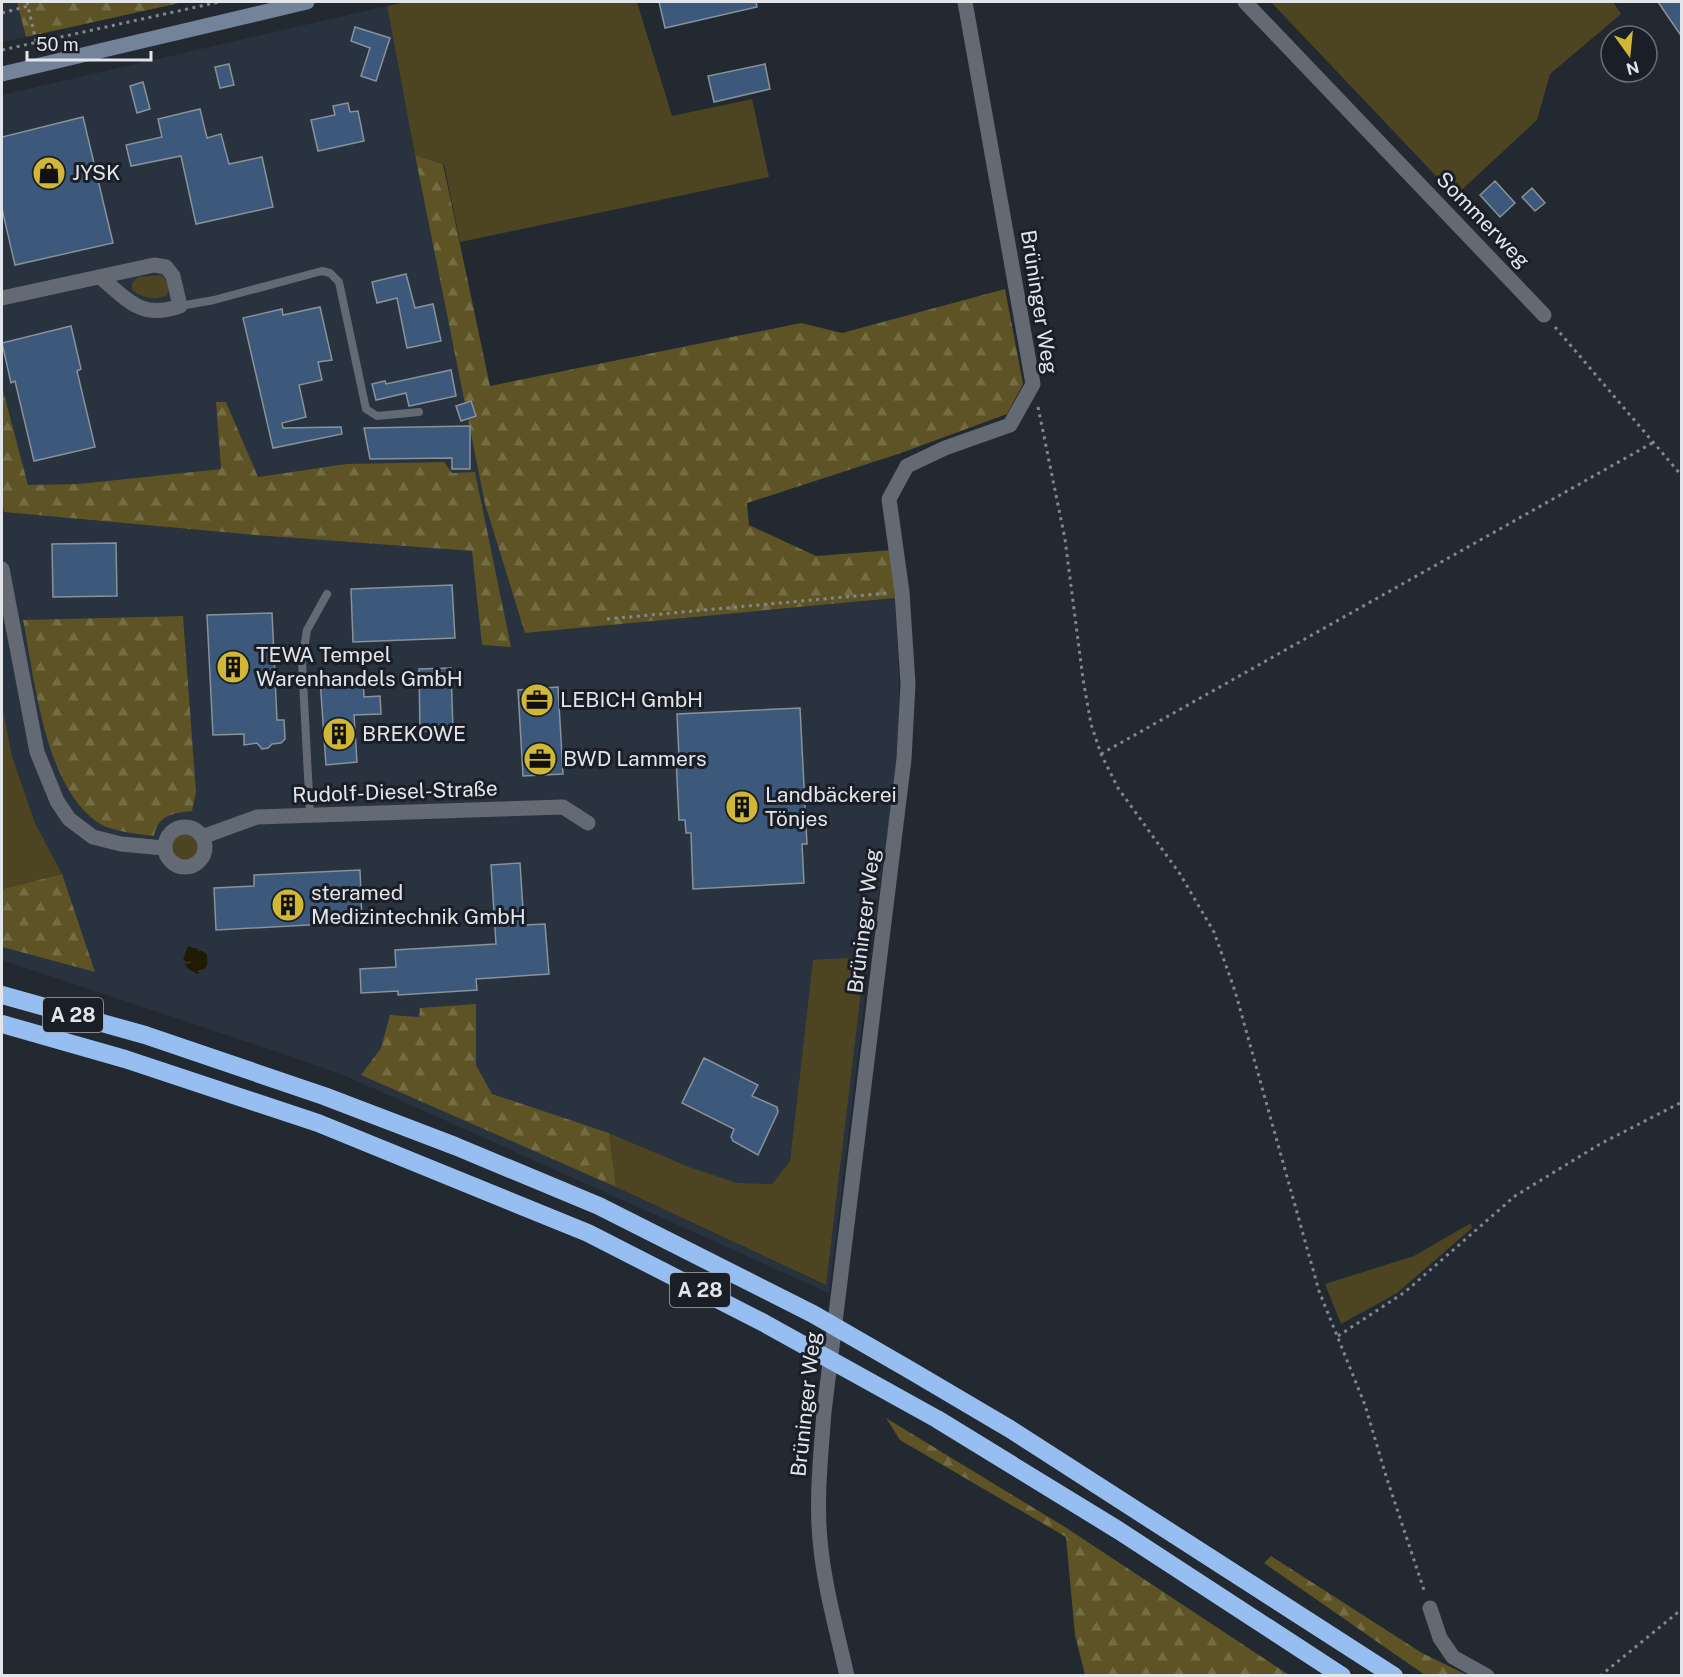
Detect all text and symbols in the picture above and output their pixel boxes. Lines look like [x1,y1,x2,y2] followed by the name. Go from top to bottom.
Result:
[27,24,152,62] scale bar
[1599,24,1659,84] north arrow
[36,34,79,55] text: 50 m
[1624,57,1641,79] text: N
[31,155,67,191] shop icon: JYSK
[72,160,120,185] place label: JYSK
[1431,166,1535,273] street label: Sommerweg
[1016,228,1063,376] street label: Brüninger Weg
[256,642,463,691] place label: TEWA Tempel Warenhandels GmbH
[215,649,251,685] building icon: TEWA Tempel Warenhandels GmbH
[519,682,555,718] office icon: LEBICH GmbH
[560,687,703,712] place label: LEBICH GmbH
[321,716,357,752] building icon: BREKOWE
[362,721,466,746] place label: BREKOWE
[522,741,558,777] office icon: BWD Lammers
[563,746,707,771] place label: BWD Lammers
[292,775,498,808] street label: Rudolf-Diesel-Straße
[765,782,897,831] place label: Landbäckerei Tönjes
[724,789,760,825] building icon: Landbäckerei Tönjes
[842,847,885,995] street label: Brüninger Weg
[311,880,526,929] place label: steramed Medizintechnik GmbH
[270,887,306,923] building icon: steramed Medizintechnik GmbH
[43,998,103,1032] road number: A 28
[670,1273,730,1307] road number: A 28
[785,1330,826,1478] street label: Brüninger Weg

